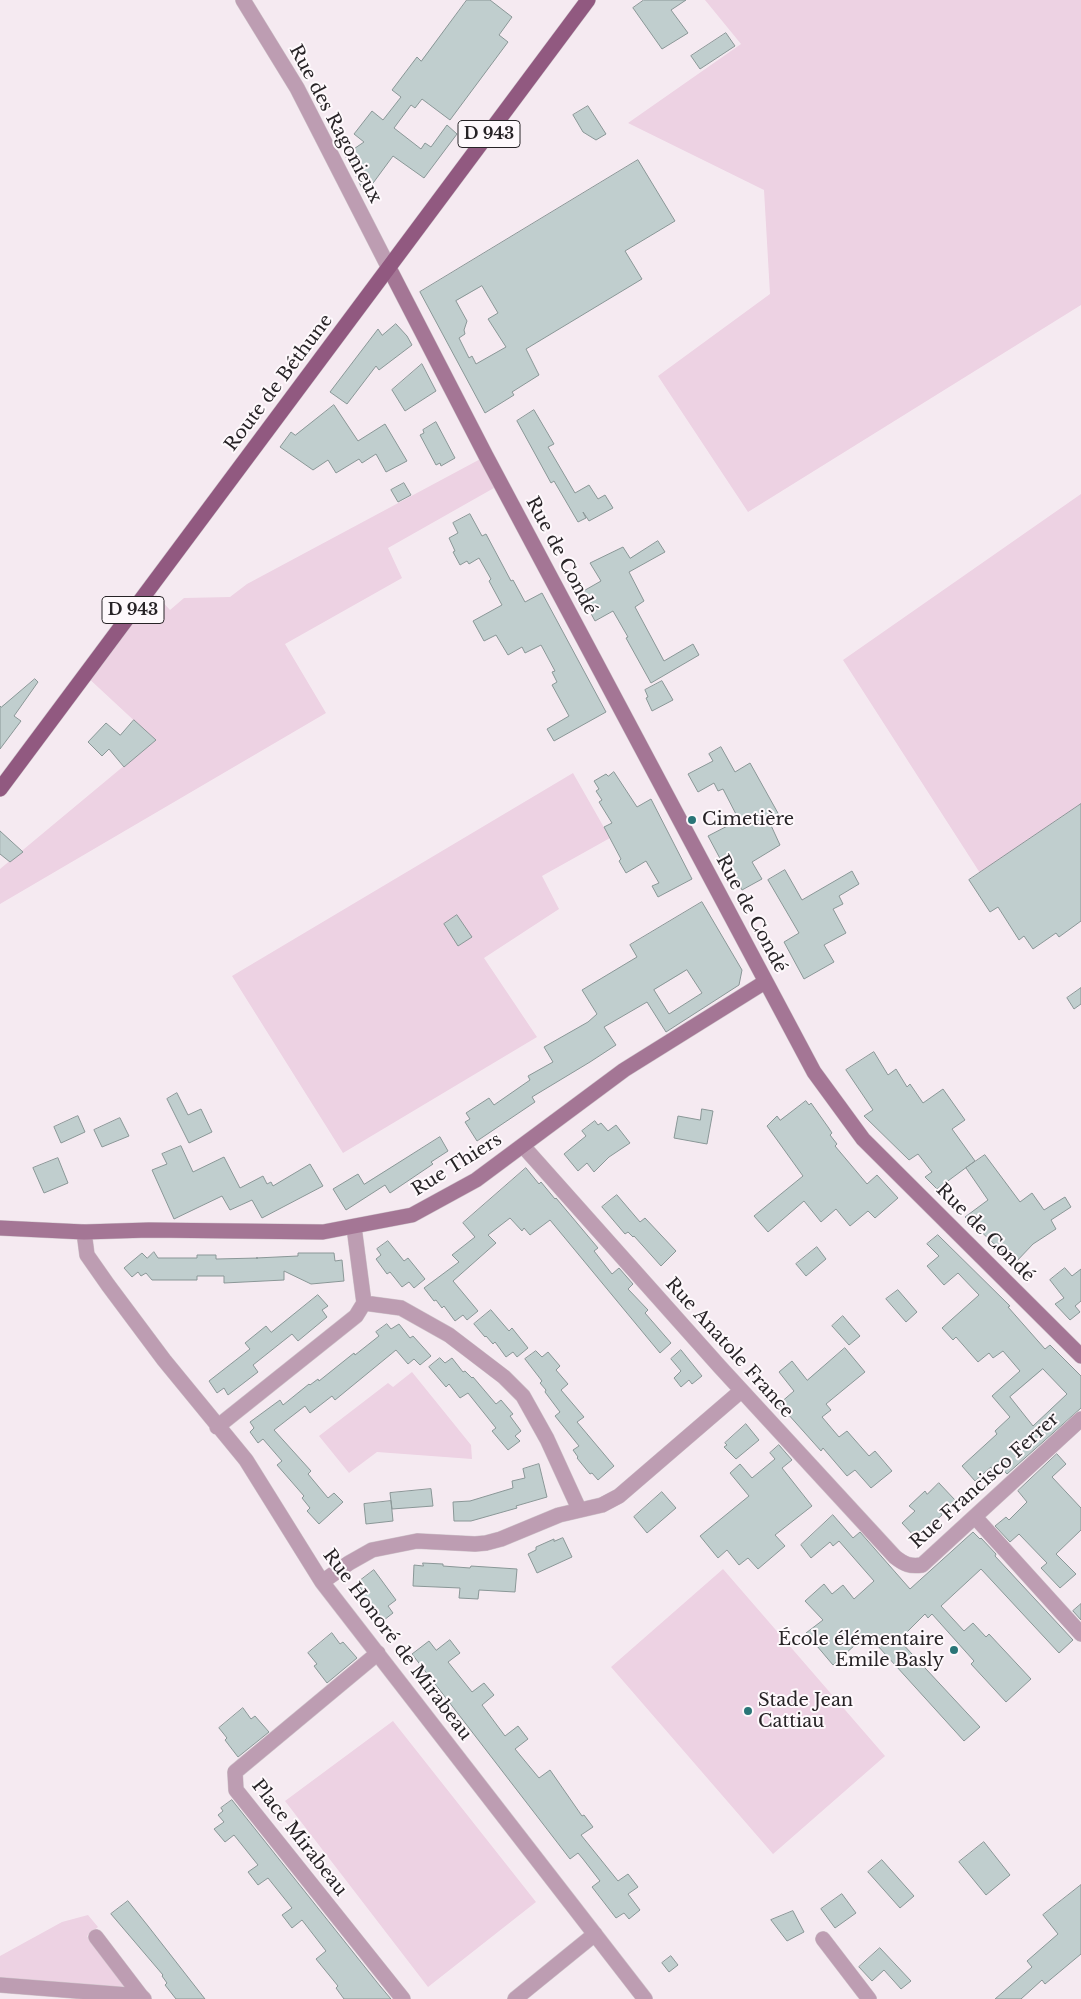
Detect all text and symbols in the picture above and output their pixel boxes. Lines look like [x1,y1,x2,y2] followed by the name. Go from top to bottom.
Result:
[284,41,386,207] street label: Rue des Ragonieux
[458,120,520,148] road number: D 943
[220,310,338,456] street label: Route de Béthune
[521,493,601,619] street label: Rue de Condé
[102,596,164,624] road number: D 943
[702,809,794,831] place label: Cimetière
[686,814,698,826] marker: Cimetière
[711,851,791,977] street label: Rue de Condé
[408,1129,506,1201] street label: Rue Thiers
[931,1179,1039,1287] street label: Rue de Condé
[661,1274,797,1422] street label: Rue Anatole France
[906,1409,1064,1553] street label: Rue Francisco Ferrer
[318,1545,476,1745] street label: Rue Honoré de Mirabeau
[778,1629,944,1672] place label: École élémentaire Emile Basly
[948,1644,960,1656] marker: École élémentaire Emile Basly
[758,1690,853,1732] place label: Stade Jean Cattiau
[742,1705,754,1717] marker: Stade Jean Cattiau
[247,1776,351,1900] street label: Place Mirabeau

